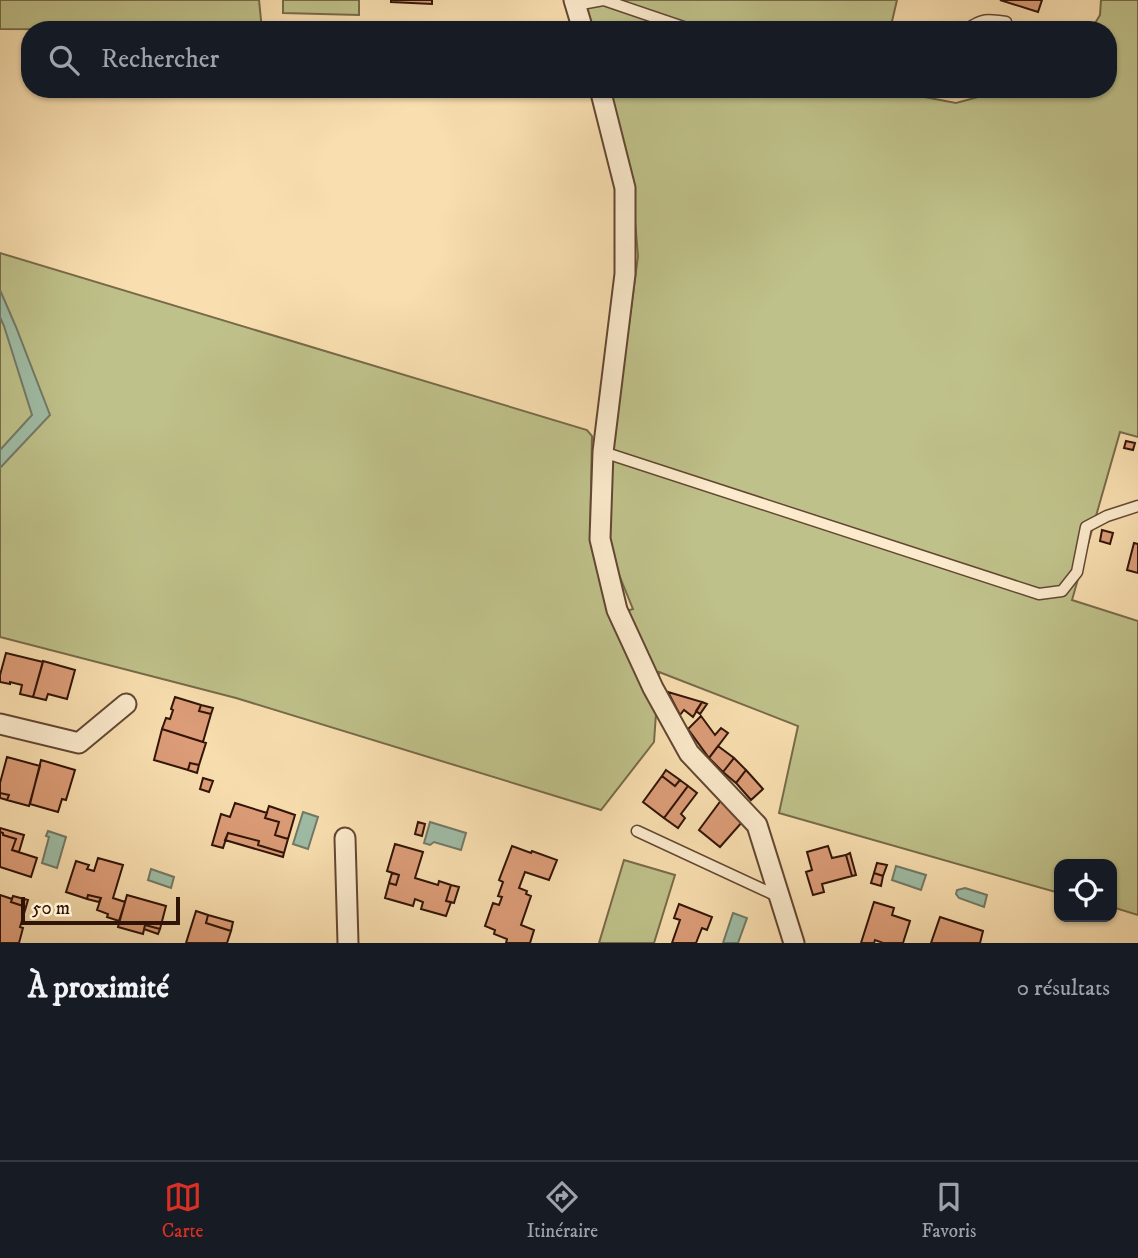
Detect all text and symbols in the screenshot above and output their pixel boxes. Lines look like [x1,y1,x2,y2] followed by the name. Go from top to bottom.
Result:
[21,21,1117,98] search box
[45,41,83,79] icon: search
[101,43,219,76] text: Rechercher
[1054,859,1117,922] map controls
[1054,859,1117,922] button: locate
[21,894,180,926] scale bar
[32,897,70,920] text: 50 m
[28,970,169,1007] text: À proximité
[1017,974,1110,1003] text: 0 résultats
[162,1178,203,1243] tab: Carte
[527,1178,598,1243] tab: Itinéraire
[921,1178,976,1243] tab: Favoris

